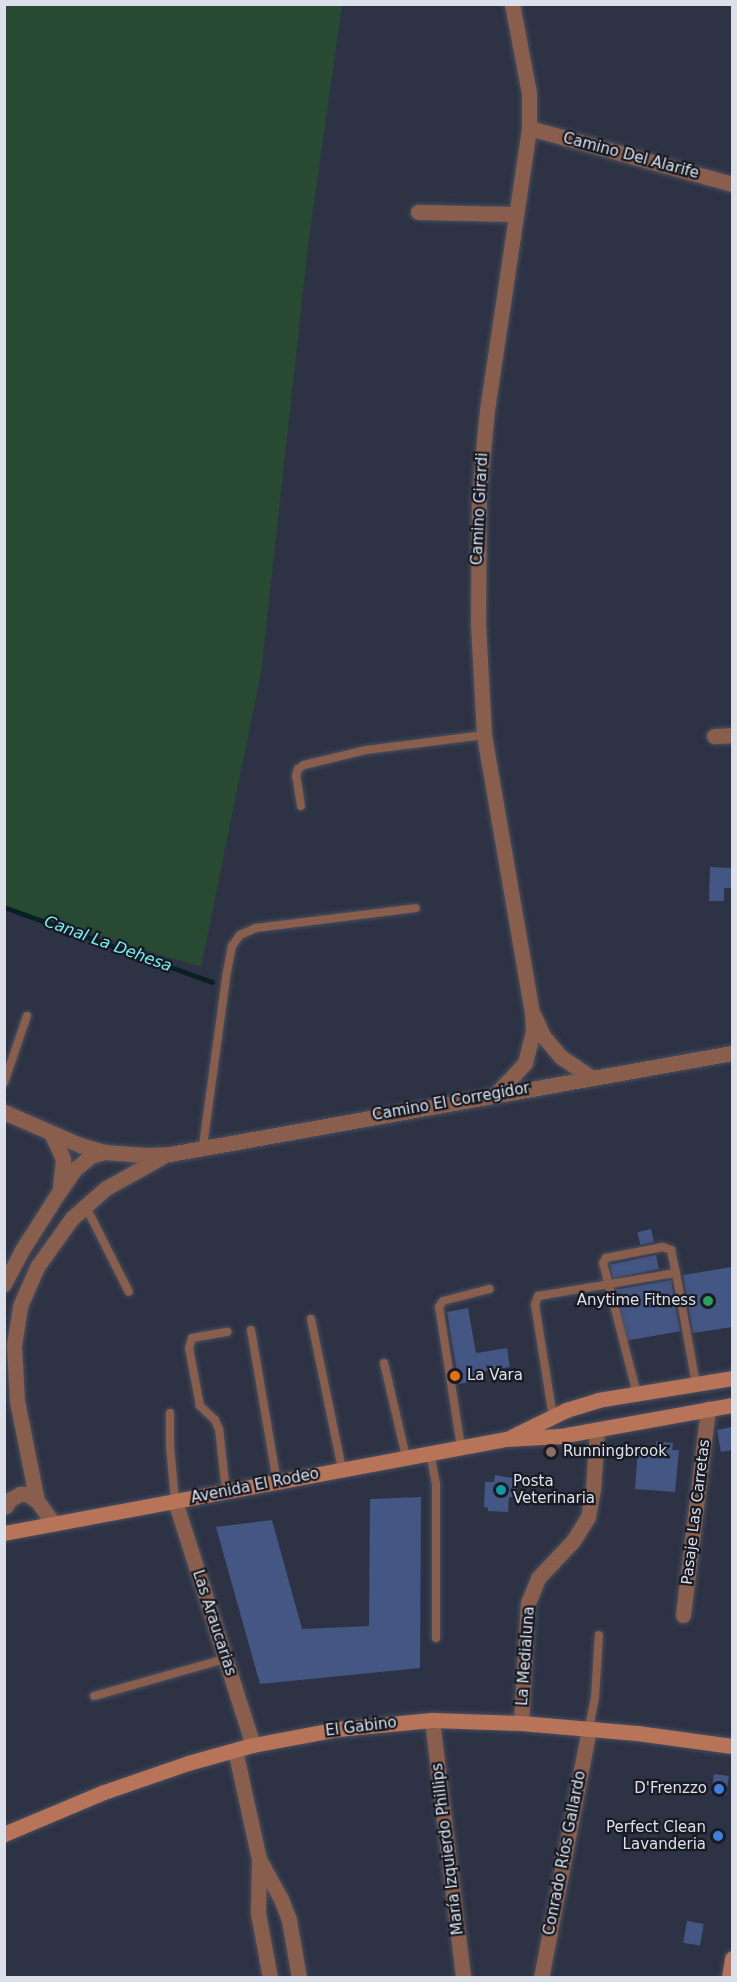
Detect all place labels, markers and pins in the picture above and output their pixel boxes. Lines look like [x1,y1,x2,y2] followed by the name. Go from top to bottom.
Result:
[577,1292,696,1310] place label: Anytime Fitness
[701,1294,715,1308] marker: Anytime Fitness
[467,1367,523,1385] place label: La Vara
[448,1369,462,1383] marker: La Vara
[563,1443,667,1461] place label: Runningbrook
[544,1445,558,1459] marker: Runningbrook
[513,1472,595,1507] place label: Posta Veterinaria
[494,1483,508,1497] marker: Posta Veterinaria
[634,1780,707,1798] place label: D'Frenzzo
[712,1782,726,1796] marker: D'Frenzzo
[606,1818,706,1853] place label: Perfect Clean Lavanderia
[711,1829,725,1843] marker: Perfect Clean Lavanderia

